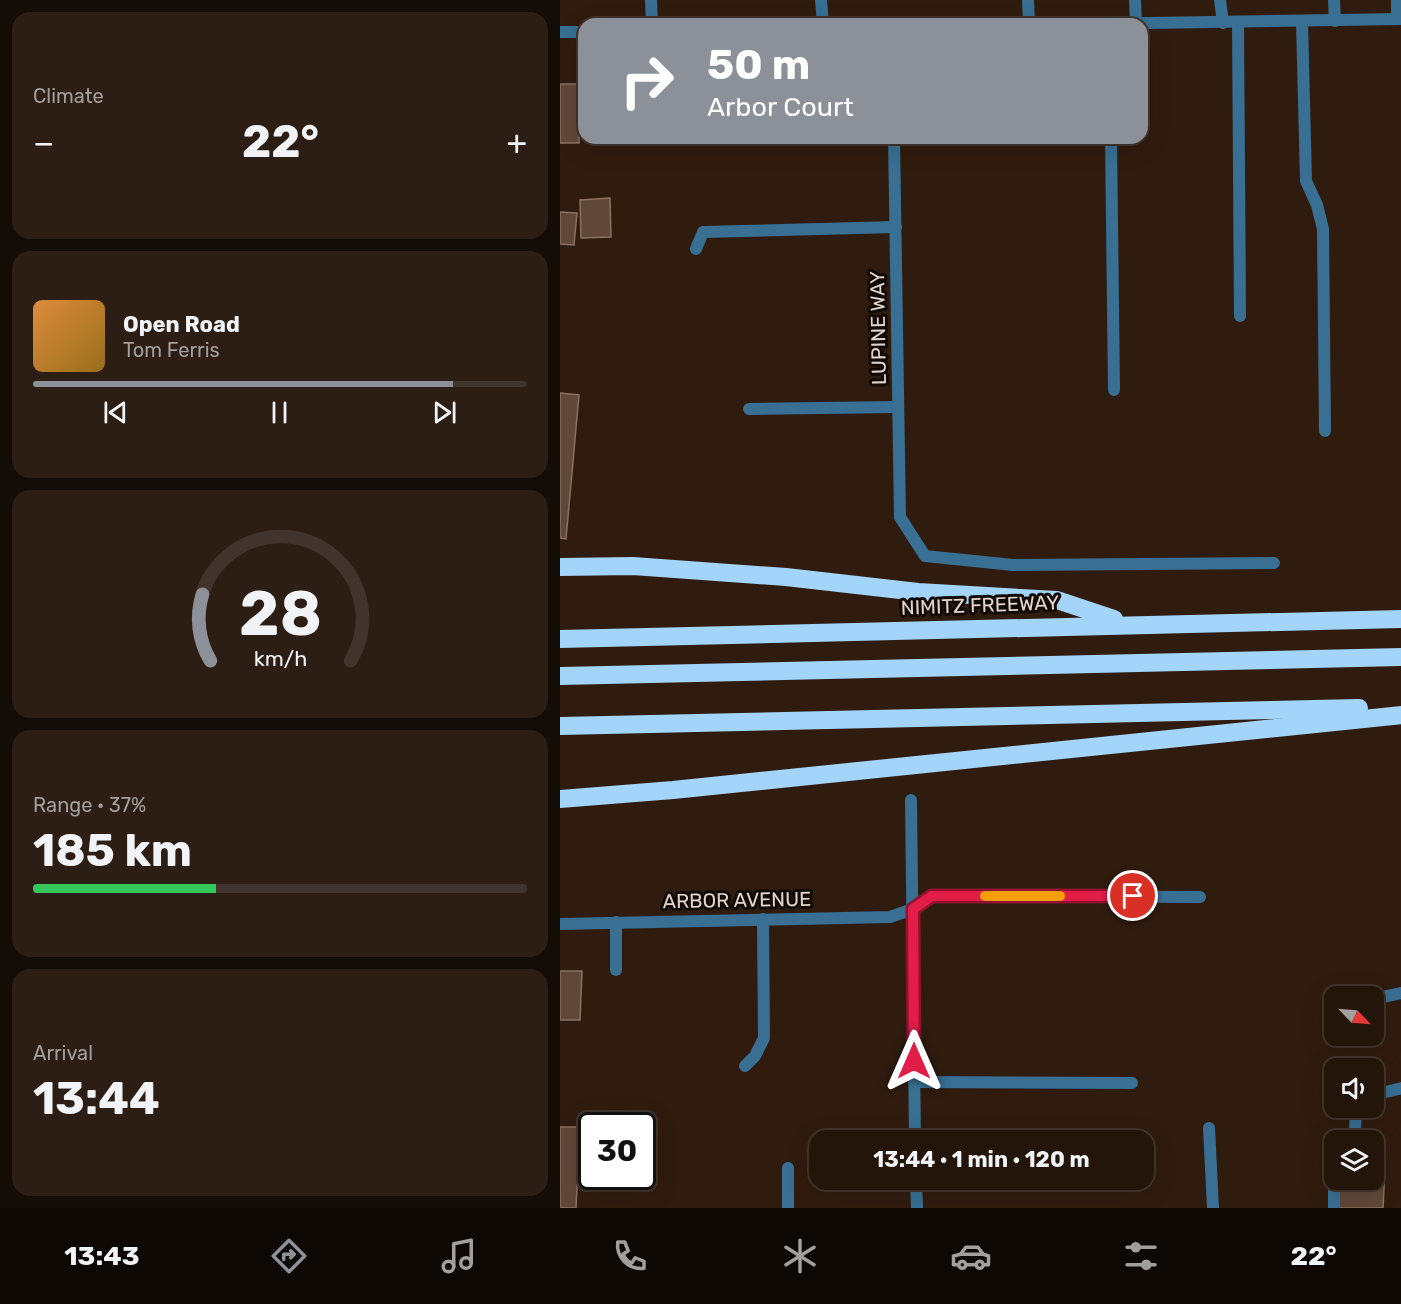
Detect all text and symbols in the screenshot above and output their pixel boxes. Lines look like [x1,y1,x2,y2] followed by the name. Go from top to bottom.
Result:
[707,40,810,90] text: 50 m
[608,42,686,120] icon: right
[33,84,104,108] text: Climate
[707,91,854,123] text: Arbor Court
[242,115,319,168] text: 22°
[33,123,54,162] text: −
[506,123,527,162] text: +
[865,271,891,385] street label: LUPINE WAY
[123,311,240,338] text: Open Road
[123,338,220,362] text: Tom Ferris
[99,396,132,429] icon: previous
[263,396,296,429] icon: pause
[428,396,461,429] icon: next
[239,577,321,651] text: 28
[900,590,1060,620] street label: NIMITZ FREEWAY
[253,646,307,671] text: km/h
[33,793,146,817] text: Range · 37%
[33,824,192,877] text: 185 km
[1107,870,1158,921] pin
[1116,879,1149,912] icon: arrive
[663,887,811,913] street label: ARBOR AVENUE
[1324,986,1384,1046] north arrow
[1324,986,1384,1190] map controls
[882,1029,946,1093] position arrow
[33,1041,93,1065] text: Arrival
[1324,1058,1384,1118] button: sound
[33,1072,160,1125] text: 13:44
[578,1112,656,1190] speed limit sign: 30
[1324,1130,1384,1190] button: layers
[873,1146,1090,1173] text: 13:44 · 1 min · 120 m
[268,1235,310,1277] icon: directions
[438,1235,480,1277] icon: music
[609,1235,651,1277] icon: phone
[779,1235,821,1277] icon: climate
[950,1235,992,1277] icon: car
[1120,1235,1162,1277] icon: filters
[64,1240,140,1272] text: 13:43
[1291,1240,1337,1272] text: 22°

